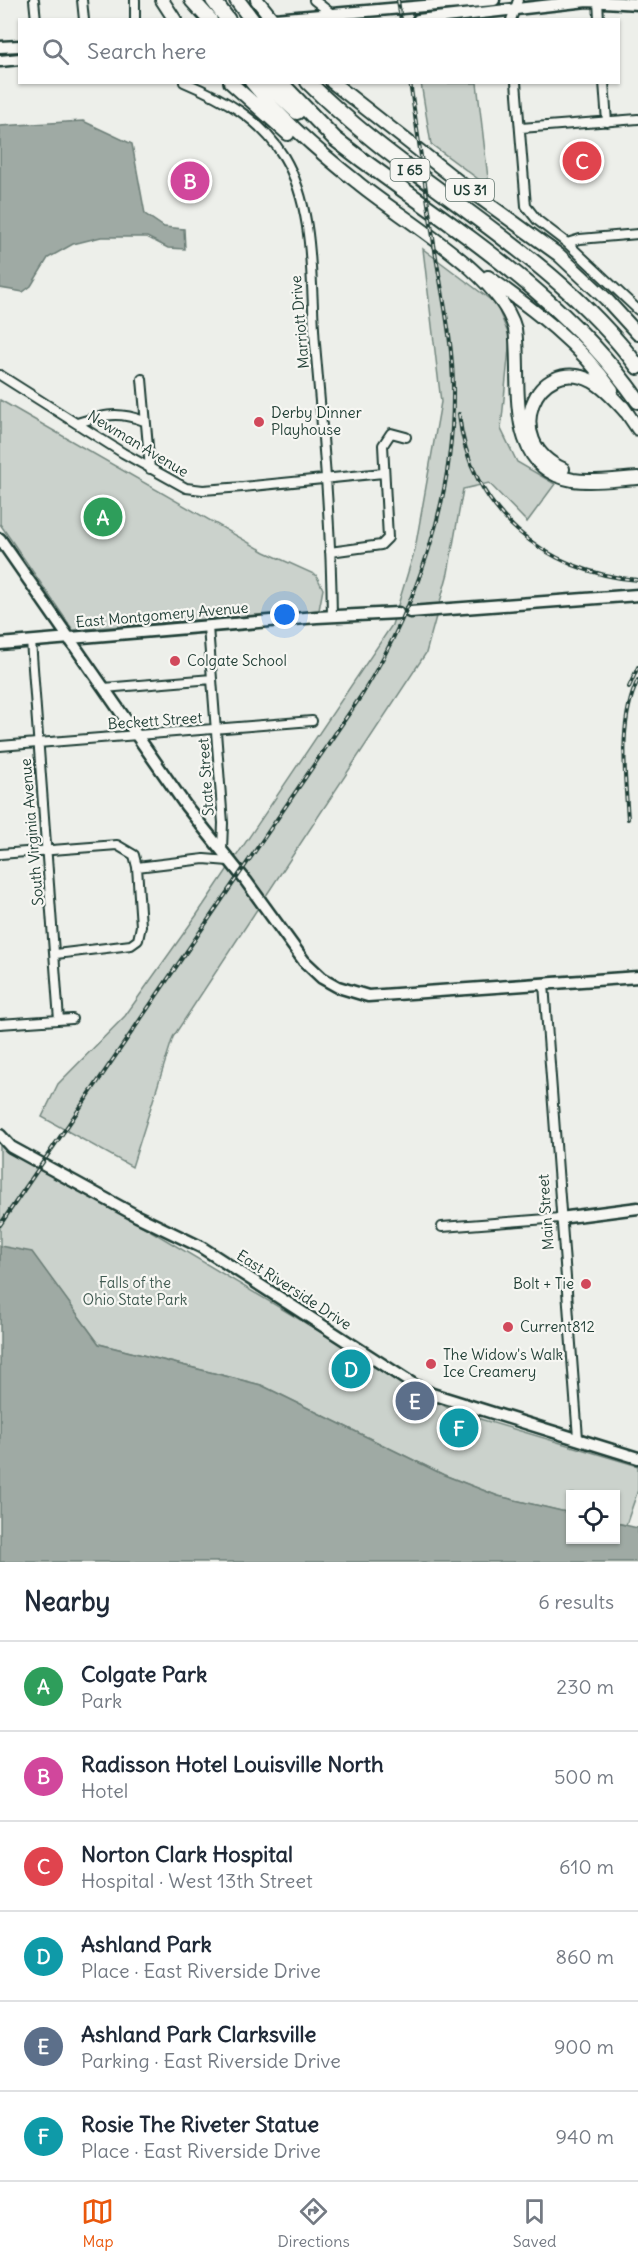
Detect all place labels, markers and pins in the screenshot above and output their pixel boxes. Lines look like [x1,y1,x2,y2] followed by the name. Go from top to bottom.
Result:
[562,138,602,184] pin: C
[170,158,210,204] pin: B
[271,403,362,439] place label: Derby Dinner Playhouse
[252,415,266,429] marker: Derby Dinner Playhouse
[84,494,122,540] pin: A
[187,651,287,670] place label: Colgate School
[168,654,182,668] marker: Colgate School
[513,1274,574,1293] place label: Bolt + Tie
[579,1277,593,1291] marker: Bolt + Tie
[520,1317,595,1336] place label: Current812
[501,1320,515,1334] marker: Current812
[443,1345,564,1381] place label: The Widow's Walk Ice Creamery
[332,1346,370,1392] pin: D
[424,1357,438,1371] marker: The Widow's Walk Ice Creamery
[396,1378,434,1424] pin: E
[440,1406,478,1450] pin: F

